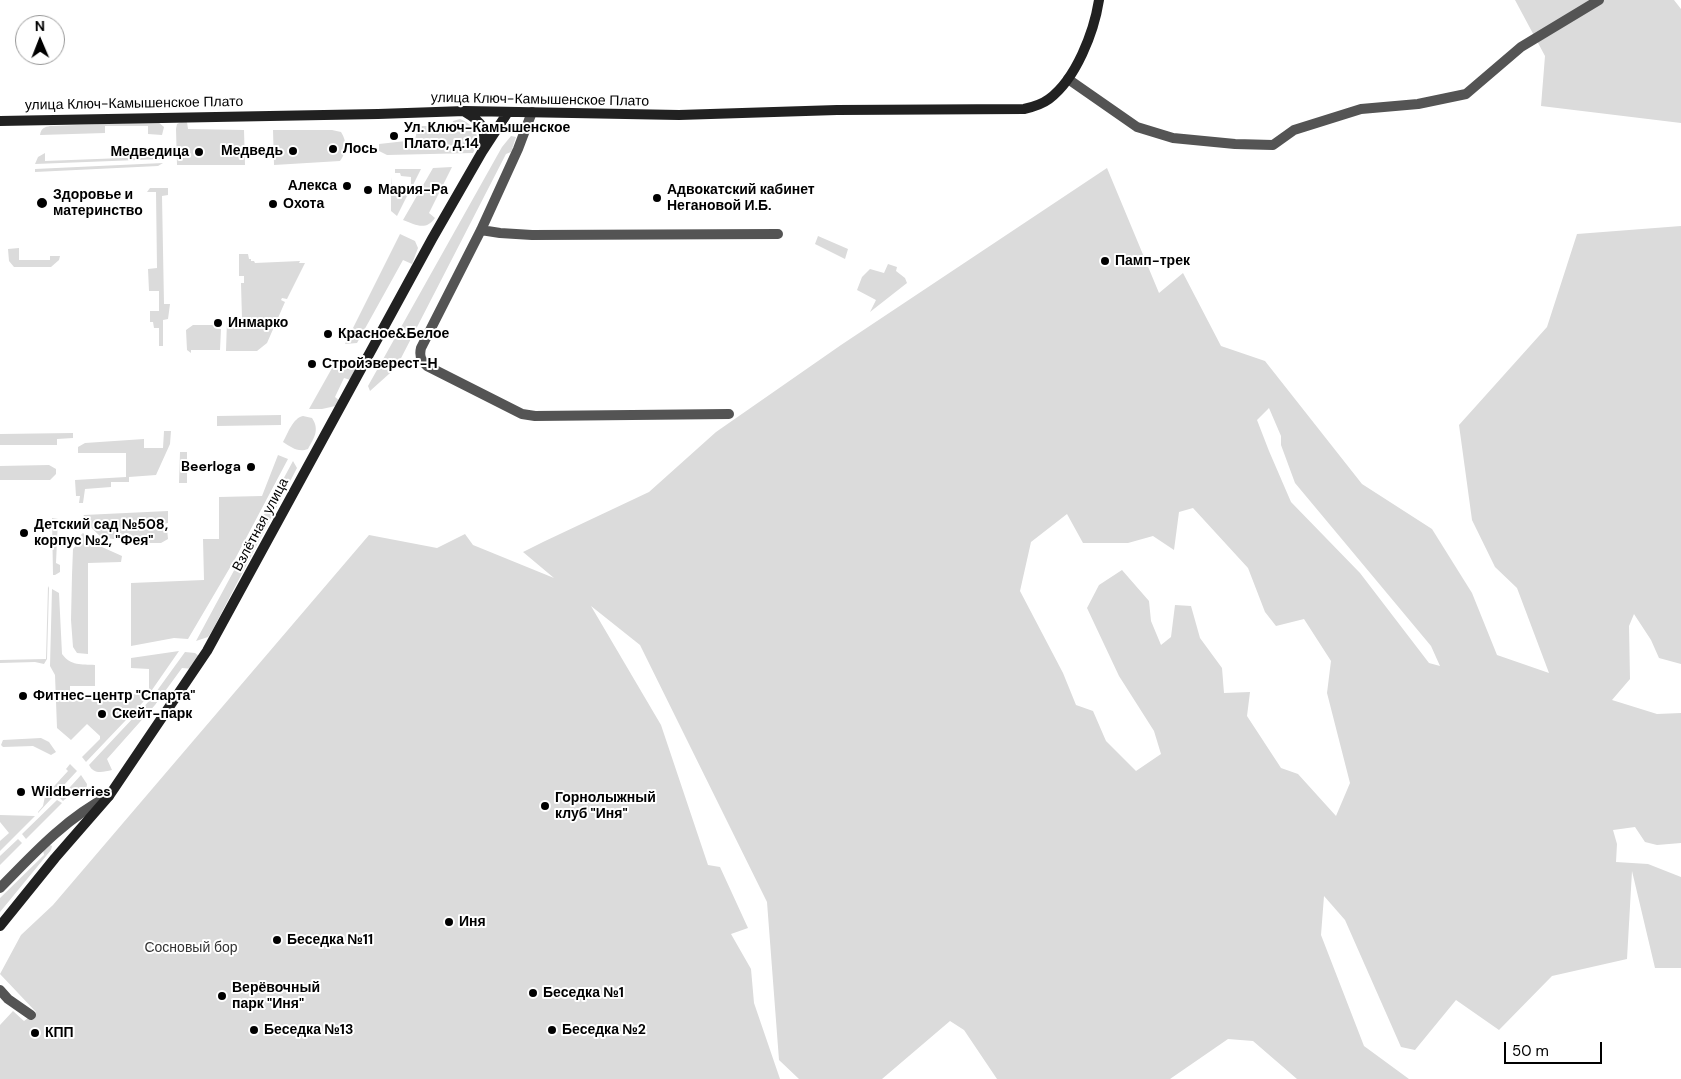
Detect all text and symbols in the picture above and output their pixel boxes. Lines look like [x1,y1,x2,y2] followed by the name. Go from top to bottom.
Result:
[15,15,65,65] north arrow
[34,17,45,35] text: N
[431,90,649,110] street label: улица Ключ-Камышенское Плато
[25,94,243,114] street label: улица Ключ-Камышенское Плато
[404,120,570,152] place label: Ул. Ключ-Камышенское Плато, д.14
[388,130,400,142] marker: Ул. Ключ-Камышенское Плато, д.14
[343,141,378,157] place label: Лось
[221,143,283,159] place label: Медведь
[327,143,339,155] marker: Лось
[110,144,189,160] place label: Медведица
[287,145,299,157] marker: Медведь
[193,146,205,158] marker: Медведица
[288,178,337,194] place label: Алекса
[341,180,353,192] marker: Алекса
[378,182,448,198] place label: Мария-Ра
[667,182,815,214] place label: Адвокатский кабинет Негановой И.Б.
[362,184,374,196] marker: Мария-Ра
[53,187,143,220] place label: Здоровье и материнство
[651,192,663,204] marker: Адвокатский кабинет Негановой И.Б.
[35,196,49,210] marker: Здоровье и материнство
[283,196,324,212] place label: Охота
[267,198,279,210] marker: Охота
[1115,253,1190,269] place label: Памп-трек
[1099,255,1111,267] marker: Памп-трек
[228,315,288,331] place label: Инмарко
[212,317,224,329] marker: Инмарко
[338,326,449,342] place label: Красное&Белое
[322,328,334,340] marker: Красное&Белое
[322,356,438,372] place label: Стройэверест-Н
[306,358,318,370] marker: Стройэверест-Н
[181,459,241,475] place label: Beerloga
[245,461,257,473] marker: Beerloga
[229,475,293,575] street label: Взлётная улица
[34,517,168,550] place label: Детский сад №508, корпус №2, "Фея"
[18,527,30,539] marker: Детский сад №508, корпус №2, "Фея"
[33,688,196,704] place label: Фитнес-центр "Спарта"
[17,690,29,702] marker: Фитнес-центр "Спарта"
[112,706,192,722] place label: Скейт-парк
[96,708,108,720] marker: Скейт-парк
[31,784,111,800] place label: Wildberries
[15,786,27,798] marker: Wildberries
[555,790,656,822] place label: Горнолыжный клуб "Иня"
[539,800,551,812] marker: Горнолыжный клуб "Иня"
[459,914,486,930] place label: Иня
[443,916,455,928] marker: Иня
[287,932,373,948] place label: Беседка №11
[271,934,283,946] marker: Беседка №11
[144,940,238,956] park label: Сосновый бор
[232,980,320,1012] place label: Верёвочный парк "Иня"
[543,985,624,1001] place label: Беседка №1
[527,987,539,999] marker: Беседка №1
[216,990,228,1002] marker: Верёвочный парк "Иня"
[264,1022,353,1038] place label: Беседка №13
[562,1022,646,1038] place label: Беседка №2
[248,1024,260,1036] marker: Беседка №13
[546,1024,558,1036] marker: Беседка №2
[45,1025,74,1041] place label: КПП
[29,1027,41,1039] marker: КПП
[1506,1032,1604,1064] scale bar
[1512,1041,1549,1061] text: 50 m

